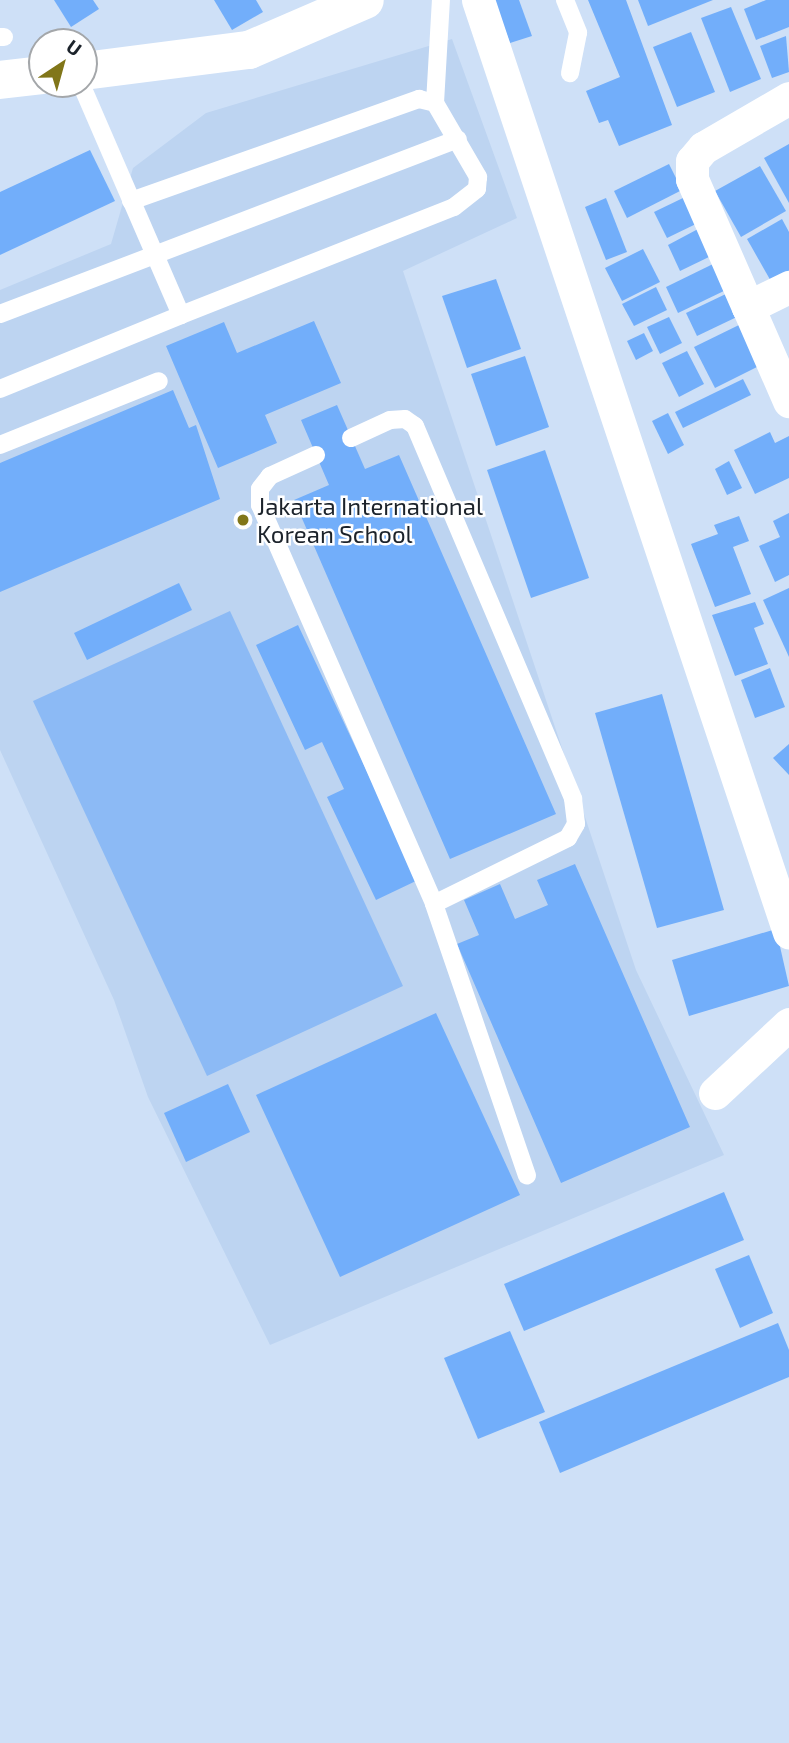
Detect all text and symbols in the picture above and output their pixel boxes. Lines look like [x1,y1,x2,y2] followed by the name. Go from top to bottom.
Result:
[28,28,98,98] north arrow
[62,34,86,60] text: U
[257,492,483,548] place label: Jakarta International Korean School
[235,512,251,528] marker: Jakarta International Korean School

